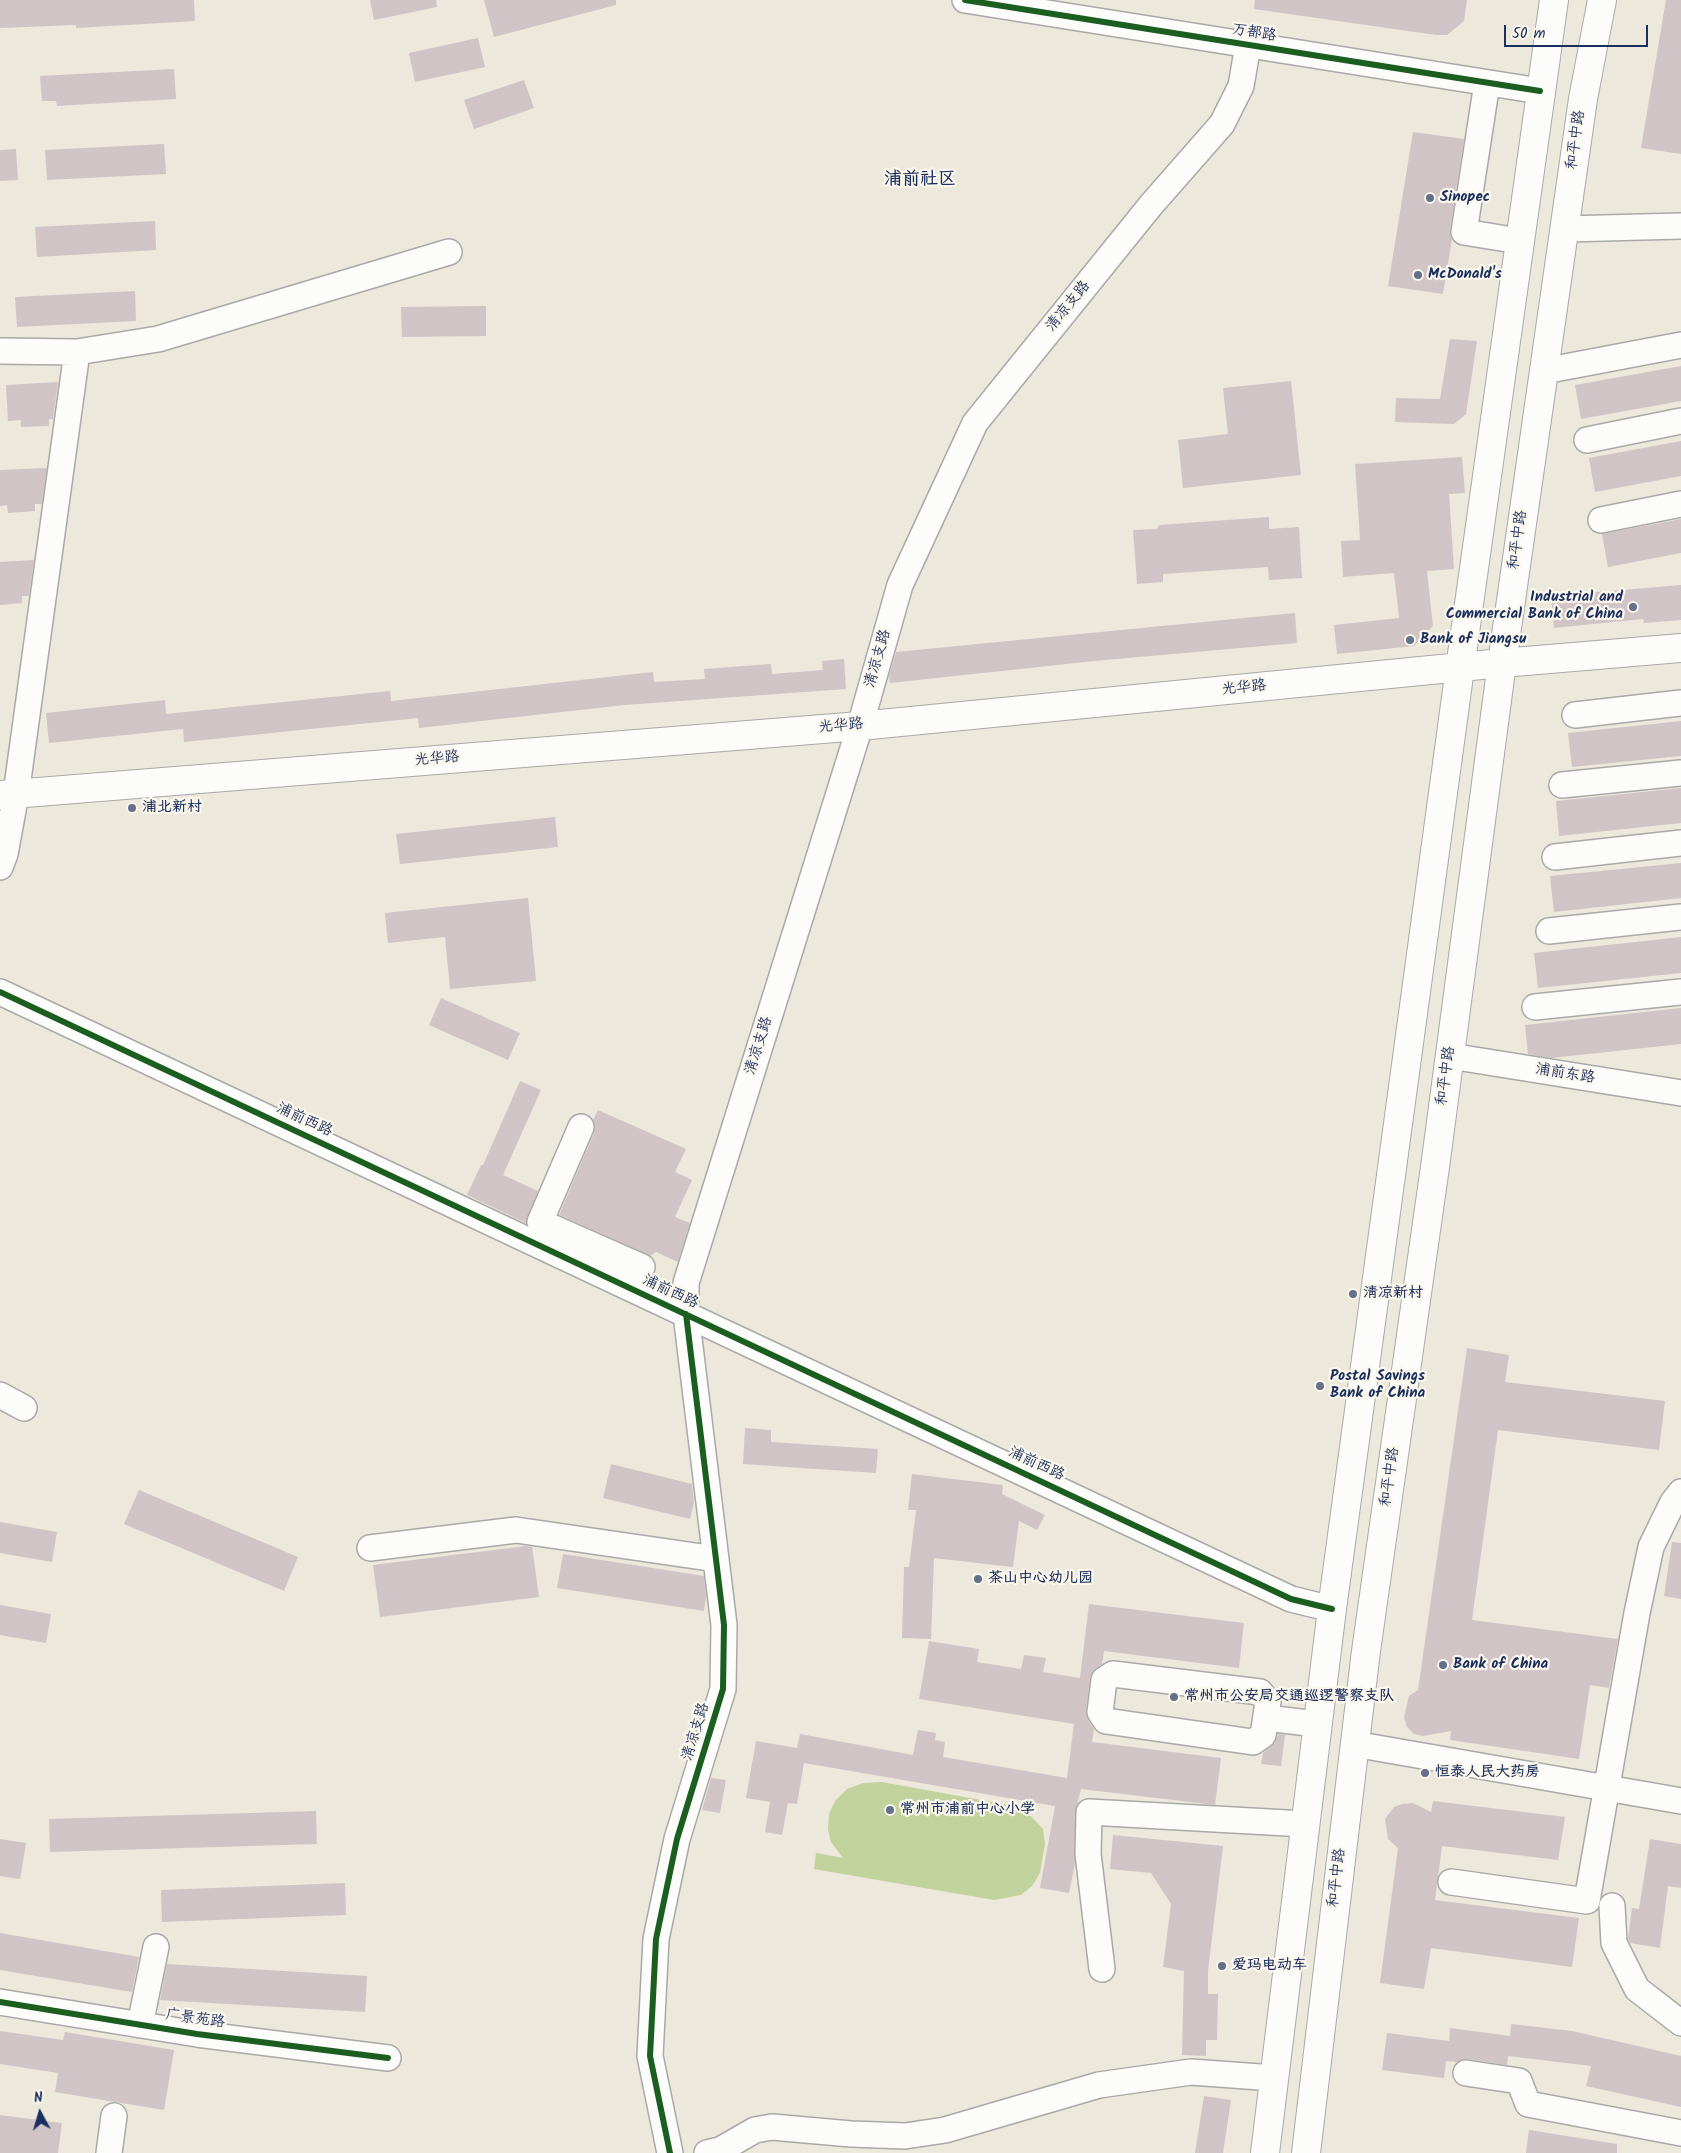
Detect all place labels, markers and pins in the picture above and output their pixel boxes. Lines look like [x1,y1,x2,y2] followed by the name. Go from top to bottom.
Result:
[1440,189,1490,207] place label: Sinopec
[1424,192,1436,204] marker: Sinopec
[1428,266,1502,284] place label: McDonald's
[1412,269,1424,281] marker: McDonald's
[1446,589,1623,624] place label: Industrial and Commercial Bank of China
[1627,601,1639,613] marker: Industrial and Commercial Bank of China
[1420,631,1526,649] place label: Bank of Jiangsu
[1404,634,1416,646] marker: Bank of Jiangsu
[142,799,202,817] place label: 浦北新村
[126,802,138,814] marker: 浦北新村
[1363,1285,1423,1303] place label: 清凉新村
[1347,1288,1359,1300] marker: 清凉新村
[1330,1368,1425,1403] place label: Postal Savings Bank of China
[1314,1380,1326,1392] marker: Postal Savings Bank of China
[988,1570,1093,1588] place label: 茶山中心幼儿园
[972,1573,984,1585] marker: 茶山中心幼儿园
[1453,1656,1548,1674] place label: Bank of China
[1437,1659,1449,1671] marker: Bank of China
[1184,1688,1394,1706] place label: 常州市公安局交通巡逻警察支队
[1168,1691,1180,1703] marker: 常州市公安局交通巡逻警察支队
[1435,1764,1540,1782] place label: 恒泰人民大药房
[1419,1767,1431,1779] marker: 恒泰人民大药房
[900,1801,1035,1819] place label: 常州市浦前中心小学
[884,1804,896,1816] marker: 常州市浦前中心小学
[1232,1957,1307,1975] place label: 爱玛电动车
[1216,1960,1228,1972] marker: 爱玛电动车

